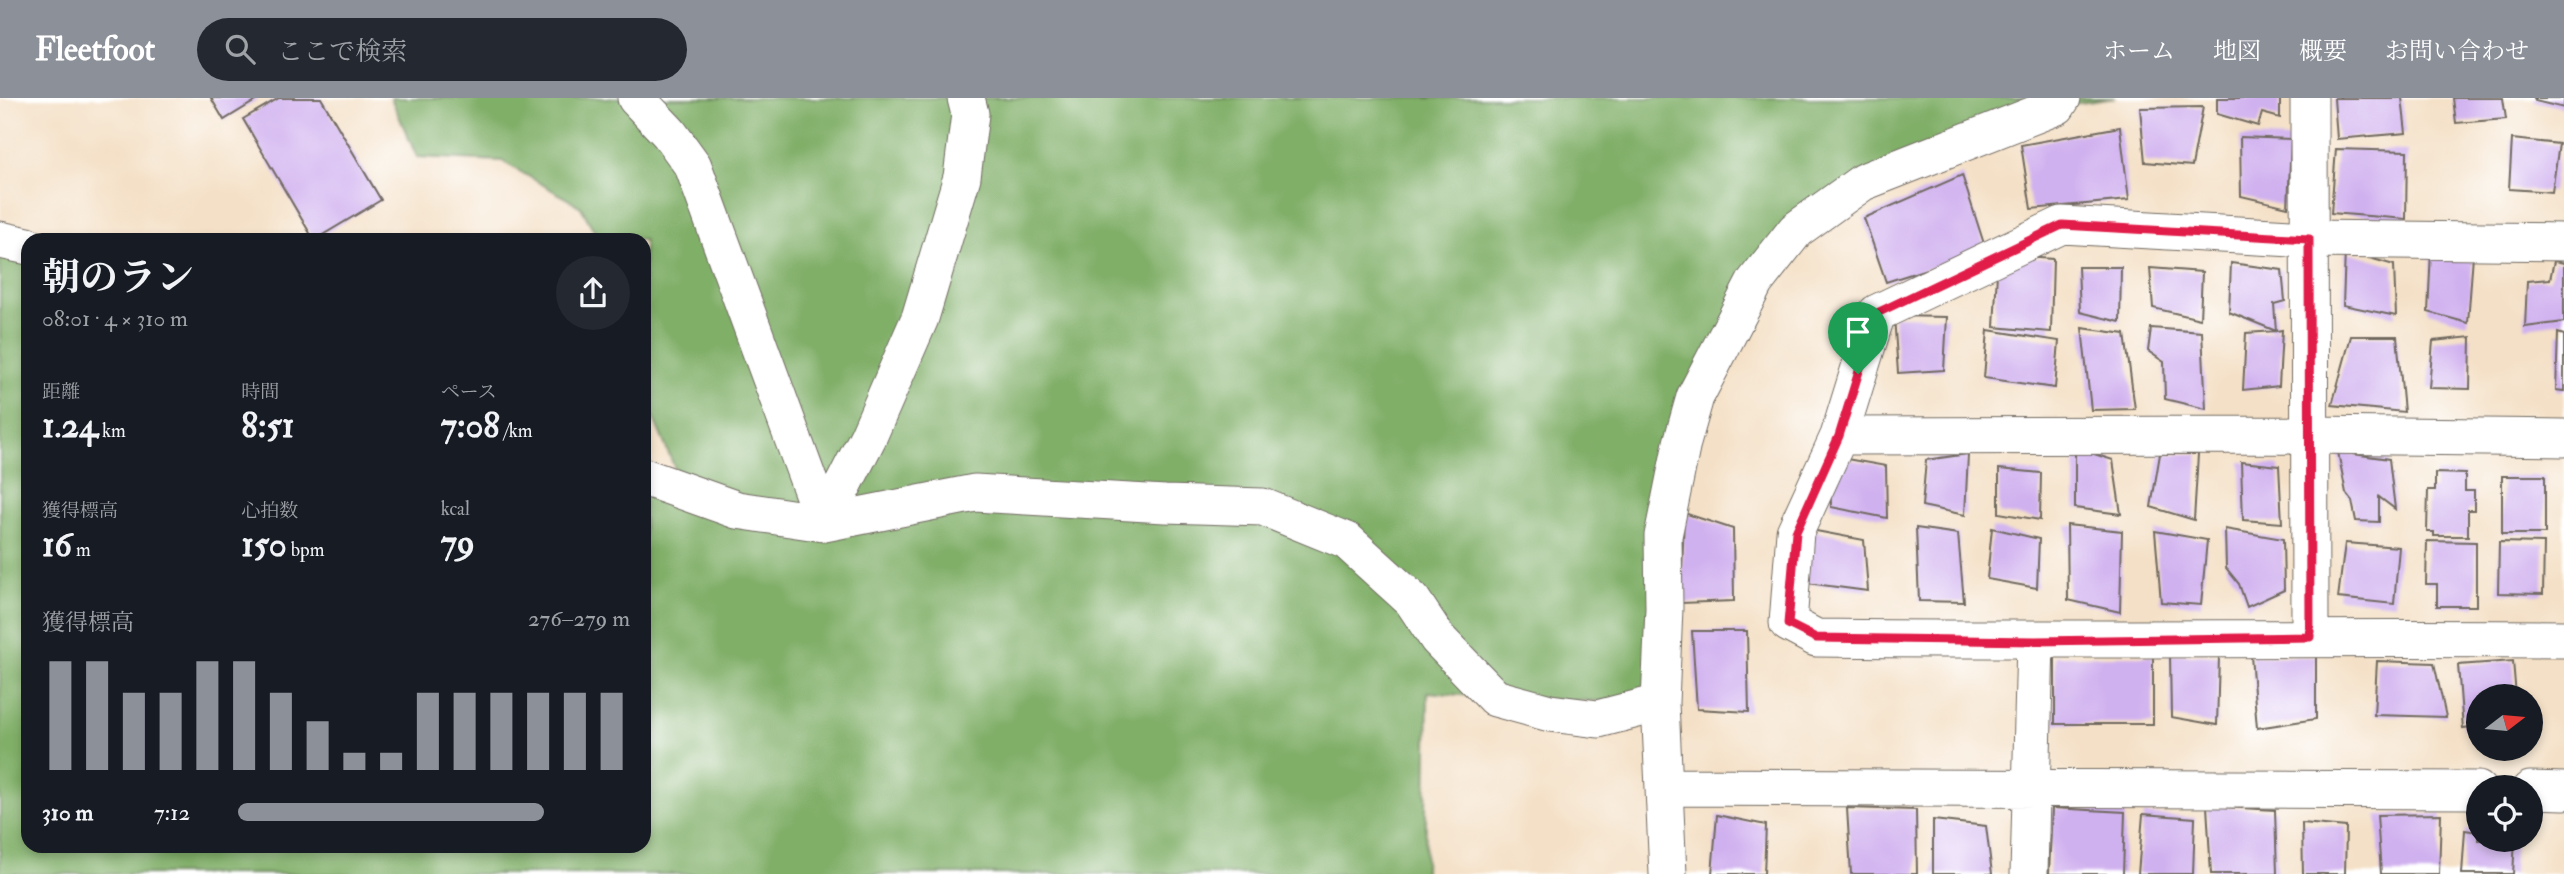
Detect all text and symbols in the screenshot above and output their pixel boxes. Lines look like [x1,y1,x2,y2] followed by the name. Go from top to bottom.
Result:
[197,18,687,81] search box
[35,29,155,70] text: Fleetfoot
[221,30,259,68] icon: search
[277,36,407,68] text: ここで検索
[2103,36,2175,67] text: ホーム
[2213,36,2261,67] text: 地図
[2299,36,2347,67] text: 概要
[2385,36,2529,67] text: お問い合わせ
[42,254,194,302] text: 朝のラン
[556,256,630,330] button: share
[1828,302,1888,374] pin
[42,304,188,333] text: 08:01 · 4 × 310 m
[1839,313,1877,351] icon: arrive
[42,380,80,404] text: 距離
[241,380,279,404] text: 時間
[441,380,497,404] text: ペース
[42,404,98,448] text: 1.24
[241,404,294,448] text: 8:51
[441,404,500,448] text: 7:08
[98,419,126,443] text: km
[500,419,532,443] text: /km
[441,497,470,521] text: kcal
[42,499,118,523] text: 獲得標高
[241,499,298,523] text: 心拍数
[441,521,475,565] text: 79
[42,523,72,567] text: 16
[241,523,287,567] text: 150
[72,538,91,562] text: m
[287,538,324,562] text: bpm
[528,604,630,633] text: 276–279 m
[42,608,134,637] text: 獲得標高
[2466,684,2543,761] north arrow
[2466,684,2543,852] map controls
[2466,775,2543,852] button: locate
[42,798,93,827] text: 310 m
[154,798,190,827] text: 7:12

